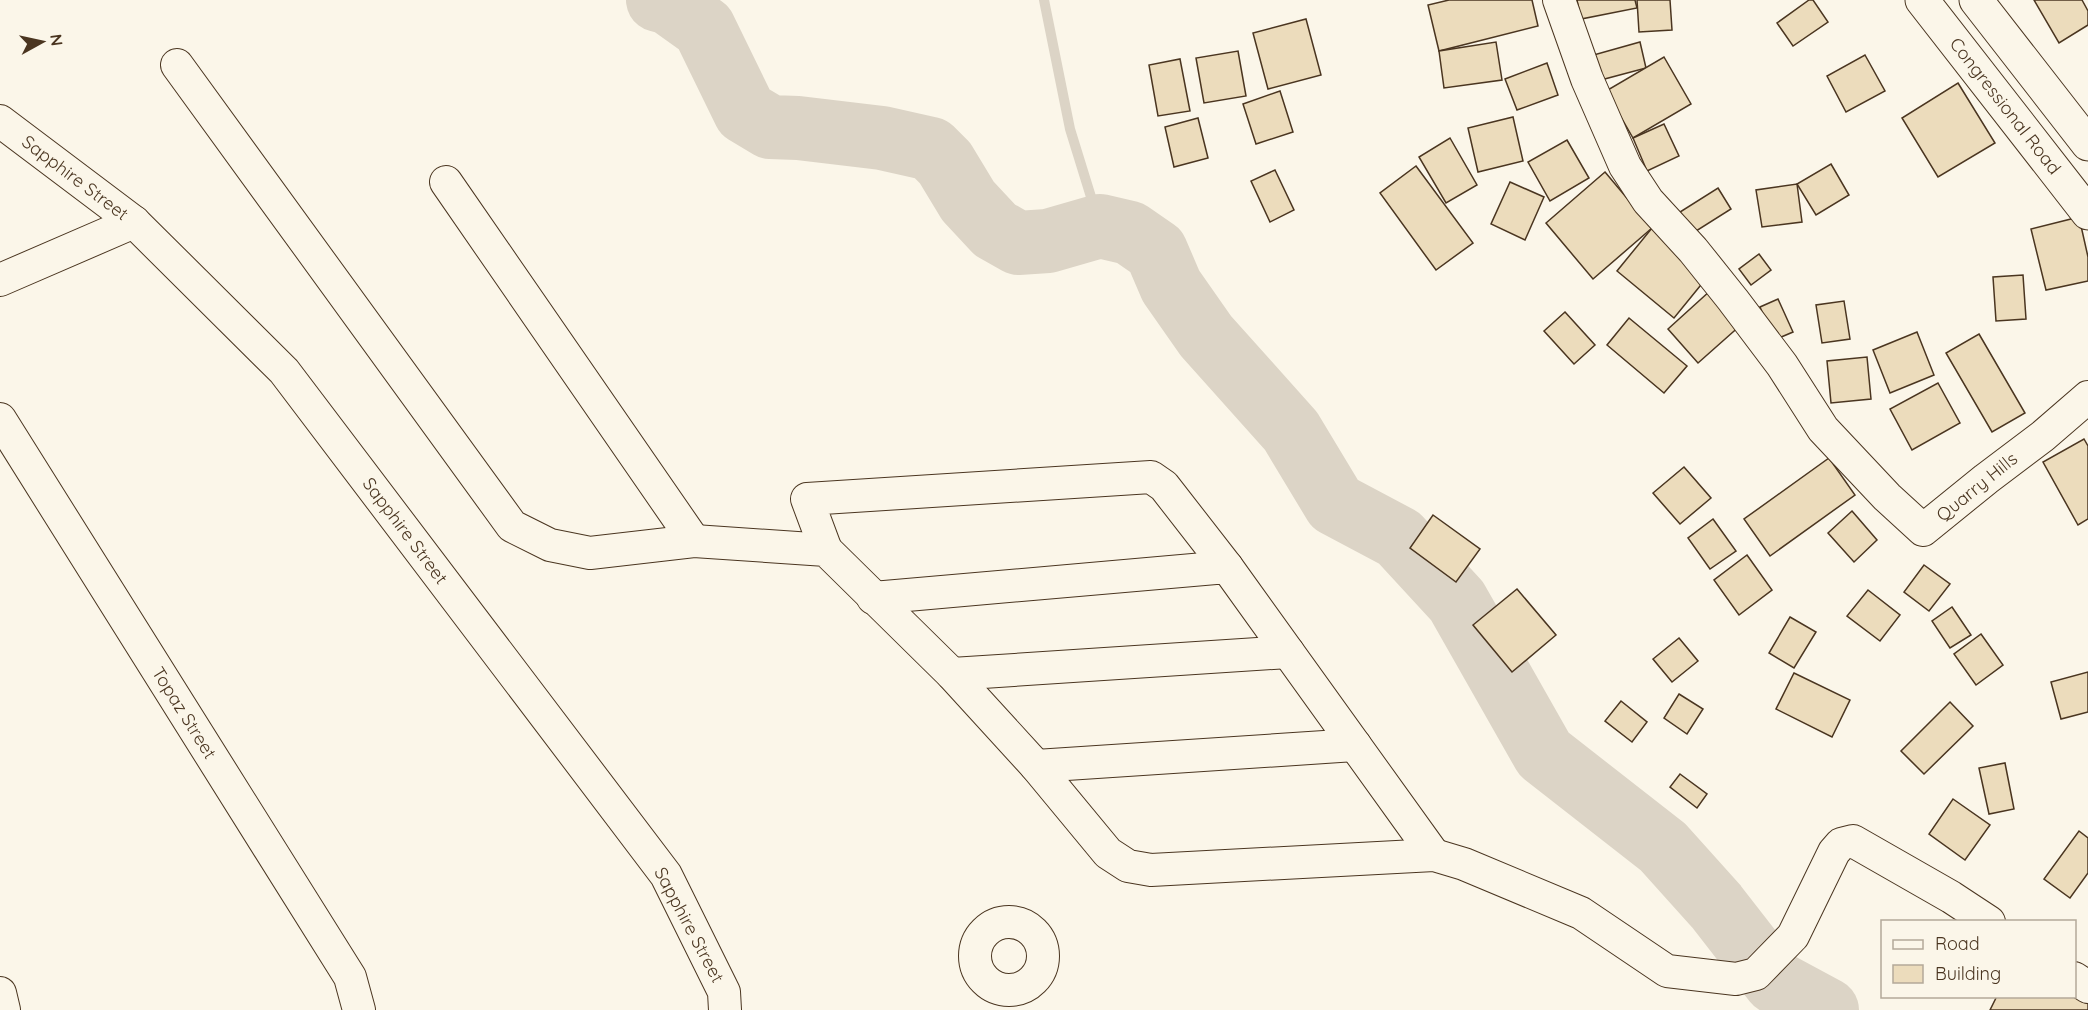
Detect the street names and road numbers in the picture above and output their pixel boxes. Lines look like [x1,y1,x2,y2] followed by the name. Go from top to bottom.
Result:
[1945,33,2066,179] street label: Congressional Road
[17,130,133,225] street label: Sapphire Street
[1932,447,2022,526] street label: Quarry Hills
[358,473,453,589] street label: Sapphire Street
[147,662,222,763] street label: Topaz Street
[649,863,730,987] street label: Sapphire Street

